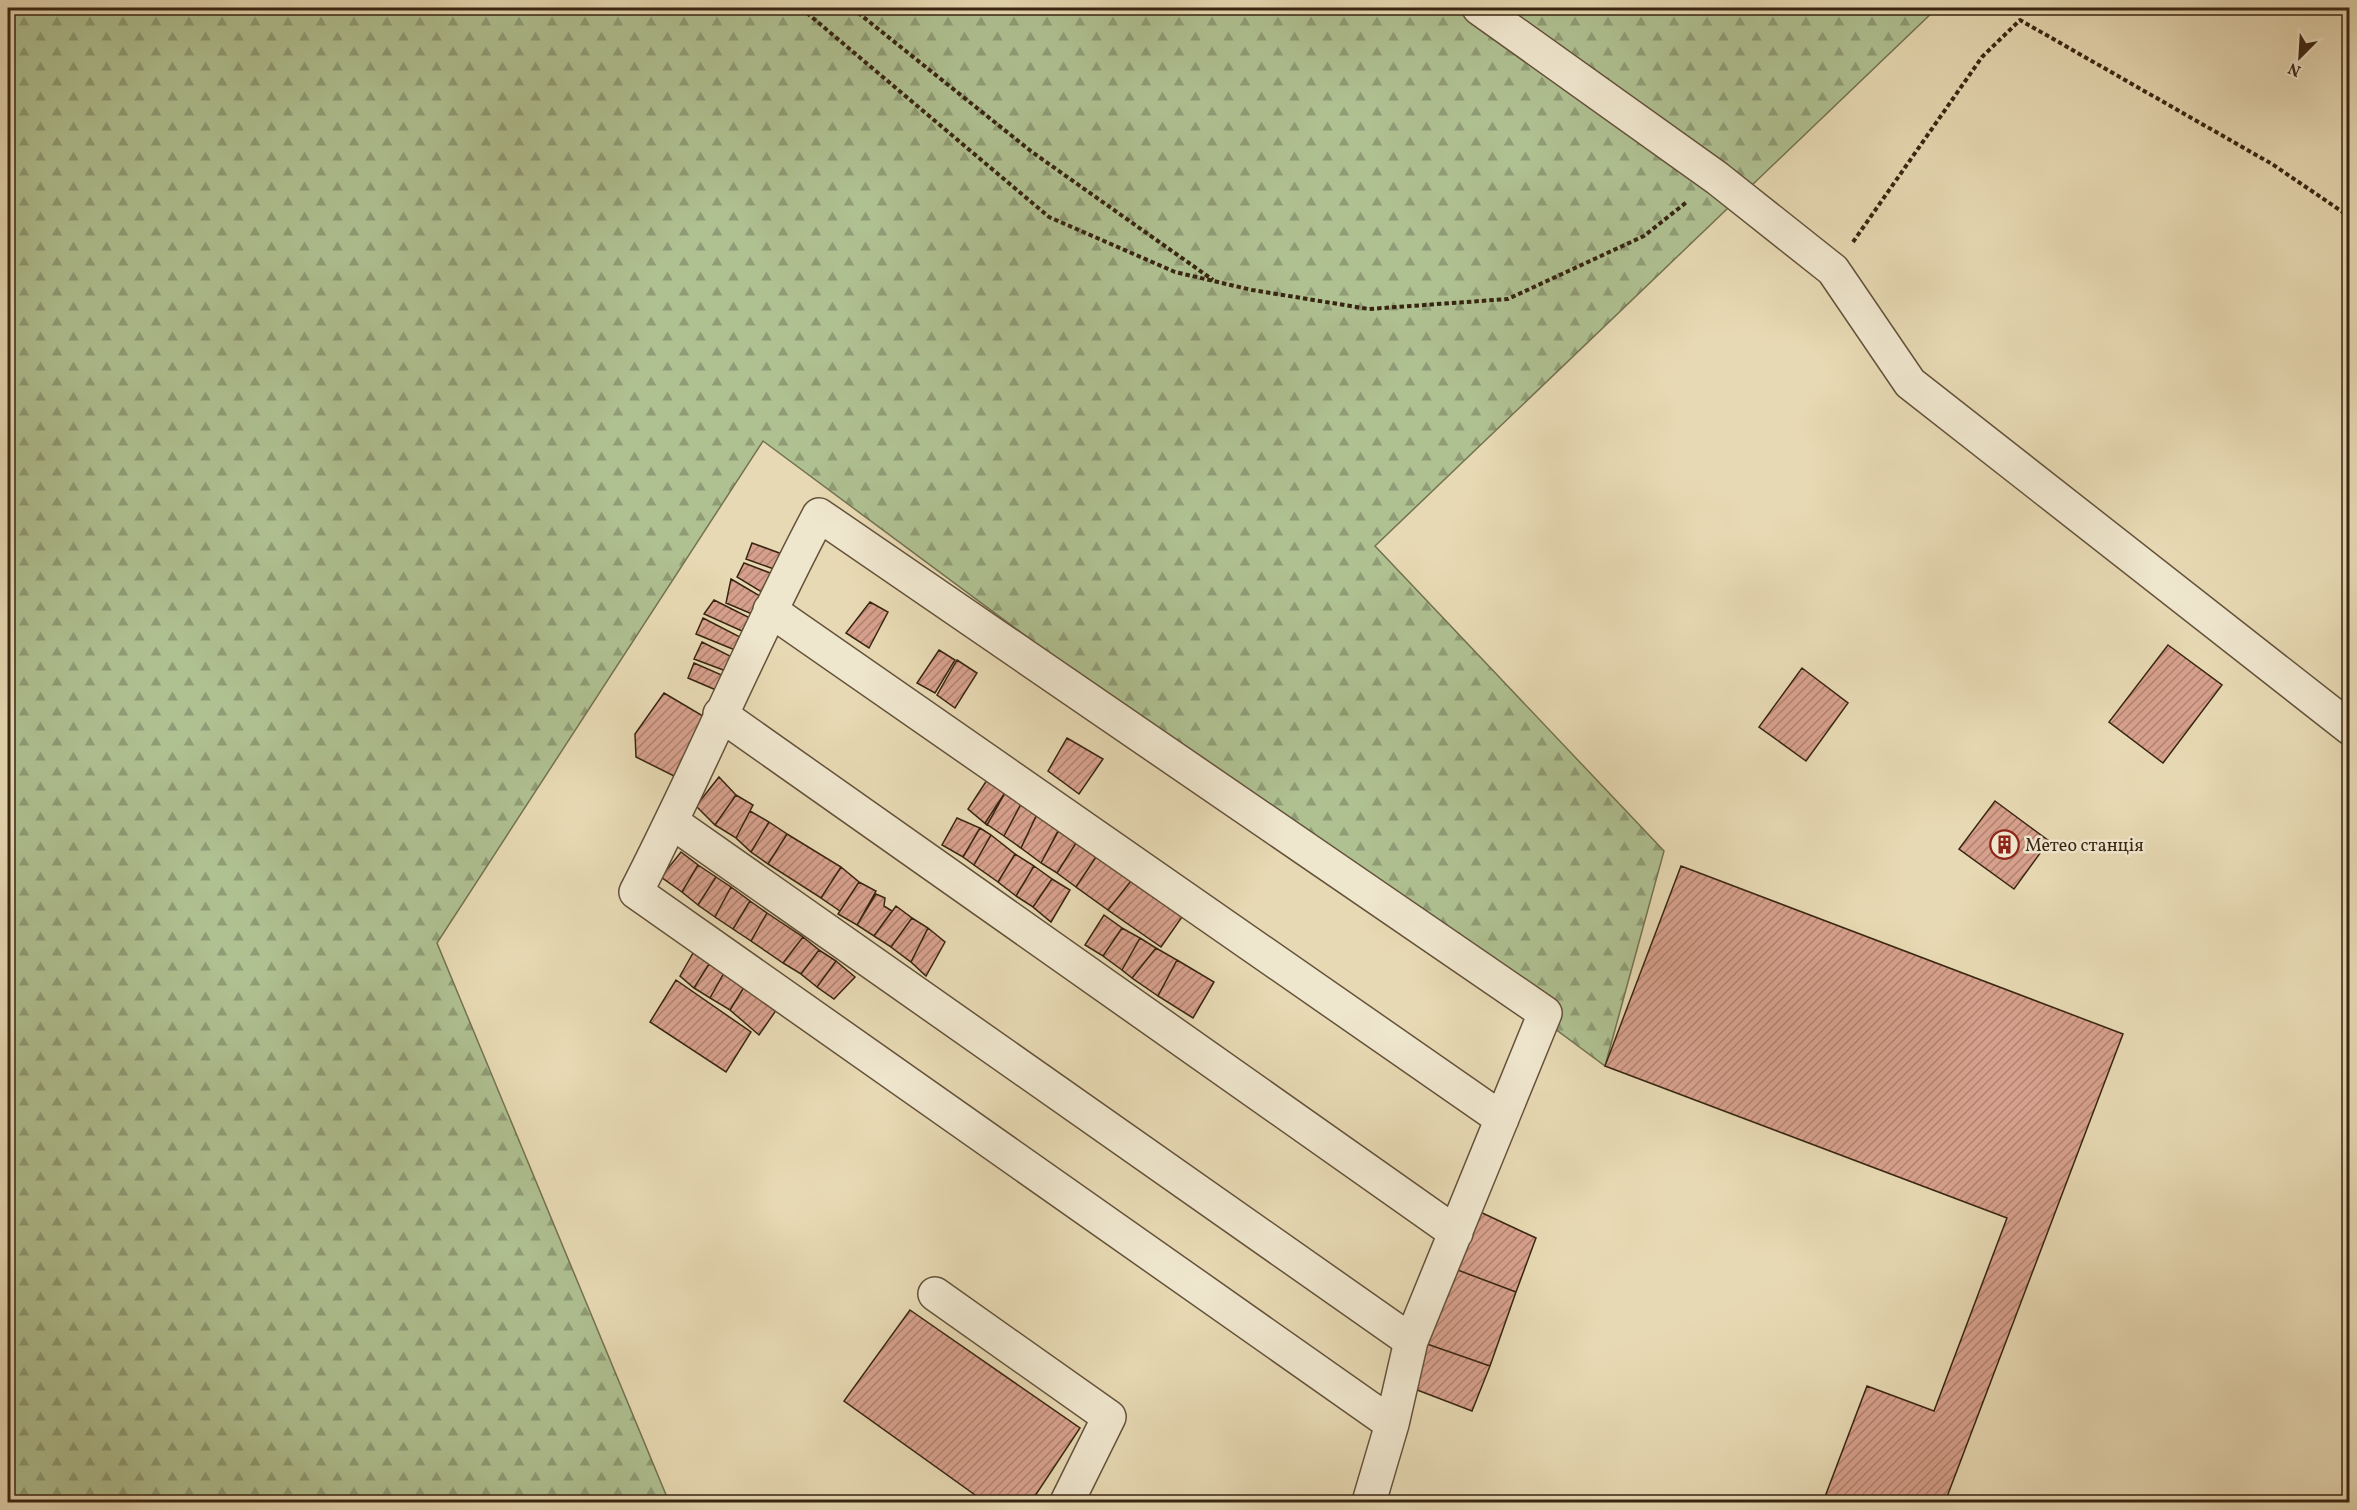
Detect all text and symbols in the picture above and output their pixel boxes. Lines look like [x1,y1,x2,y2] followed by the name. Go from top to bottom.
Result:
[2270,27,2330,87] north arrow
[2285,56,2304,81] text: N
[1988,829,2020,861] building icon: Метео станція
[2025,834,2144,859] place label: Метео станція

